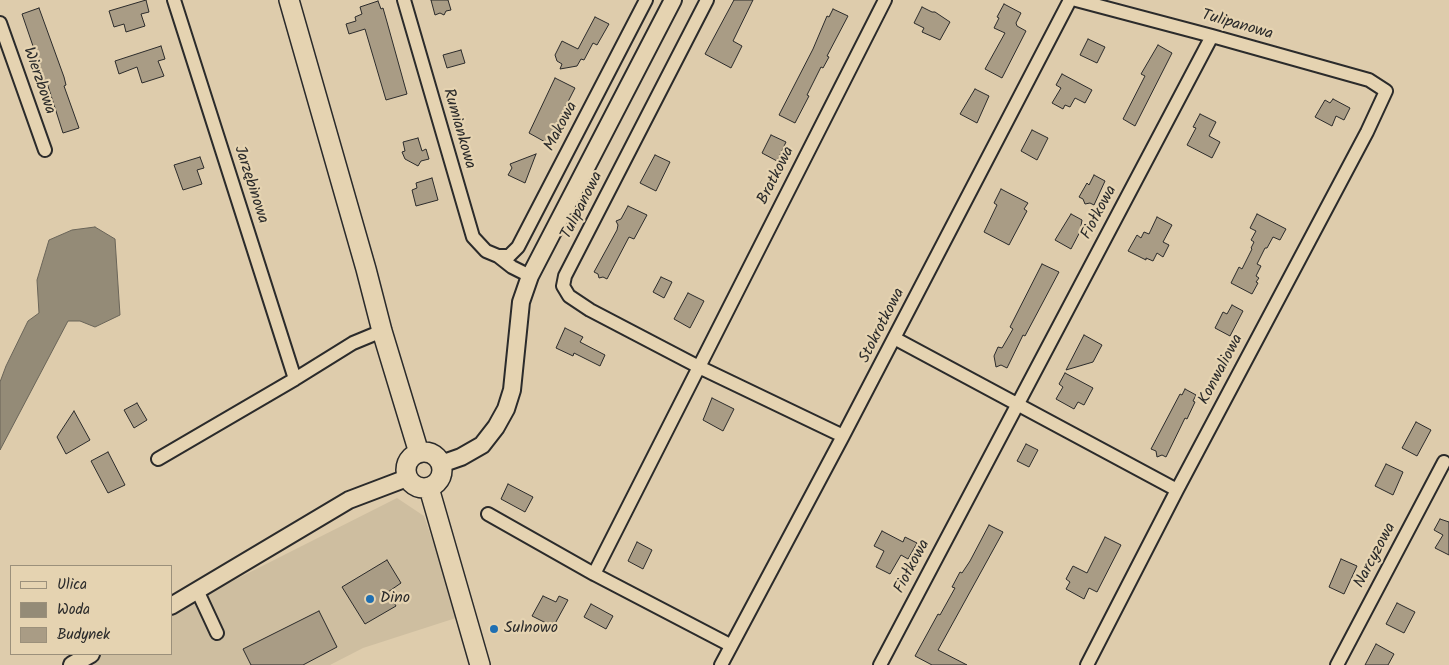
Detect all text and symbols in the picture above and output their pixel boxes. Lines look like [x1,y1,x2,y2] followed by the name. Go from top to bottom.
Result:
[1199,7,1275,45] street label: Tulipanowa
[18,45,58,117] street label: Wierzbowa
[437,87,479,171] street label: Rumiankowa
[541,99,583,155] street label: Makowa
[228,144,272,226] street label: Jarzębinowa
[754,144,800,208] street label: Bratkowa
[558,169,608,243] street label: Tulipanowa
[1078,183,1122,243] street label: Fiołkowa
[856,285,910,367] street label: Stokrotkowa
[1196,332,1248,408] street label: Konwaliowa
[1351,520,1401,592] street label: Narcyzowa
[891,537,935,597] street label: Fiołkowa
[10,565,172,655] legend
[57,573,87,597] text: Ulica
[380,589,410,609] place label: Dino
[364,593,376,605] marker: Dino
[57,598,90,622] text: Woda
[504,619,558,639] place label: Sulnowo
[57,623,110,647] text: Budynek
[488,623,500,635] marker: Sulnowo

